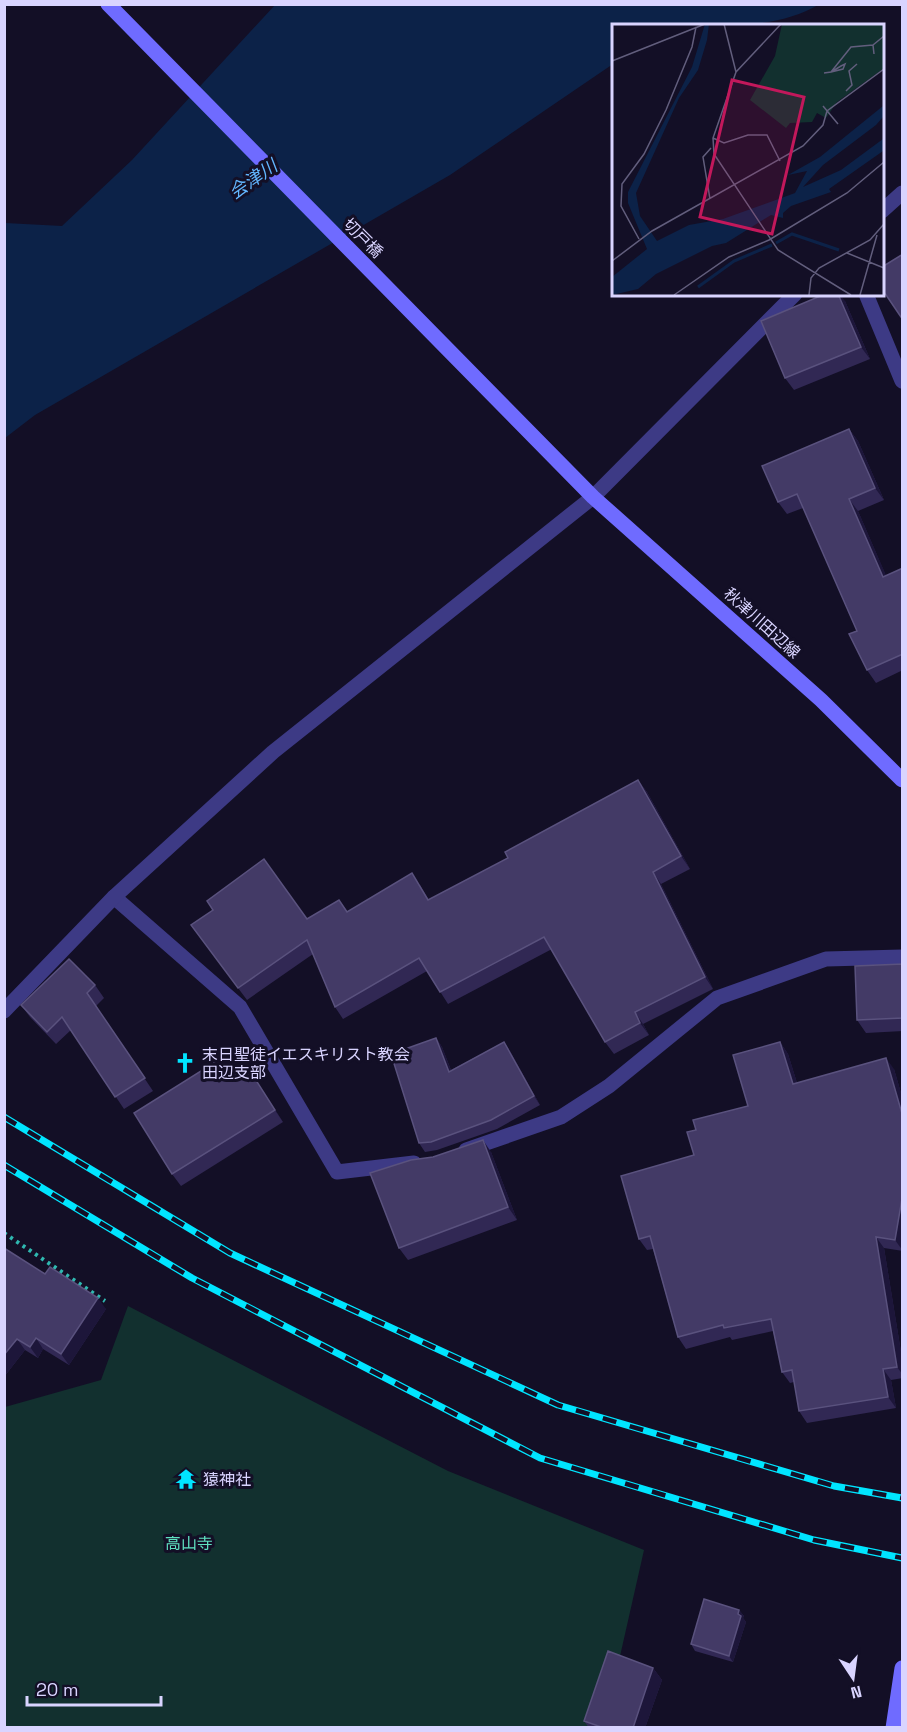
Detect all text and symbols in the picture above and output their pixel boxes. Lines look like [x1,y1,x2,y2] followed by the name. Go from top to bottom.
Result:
[612,24,883,296] inset map
[224,153,283,204] water label: 会津川
[339,214,387,262] street label: 切戸橋
[719,583,805,663] street label: 秋津川田辺線
[202,1044,410,1083] place label: 末日聖徒イエスキリスト教会 田辺支部
[173,1051,197,1075] church icon: 末日聖徒イエスキリスト教会 田辺支部
[174,1467,198,1491] temple icon: 猿神社
[203,1469,251,1490] place label: 猿神社
[165,1533,213,1554] park label: 高山寺
[823,1648,883,1708] north arrow
[27,1669,160,1707] scale bar
[36,1678,79,1701] text: 20 m
[849,1681,864,1704] text: N

